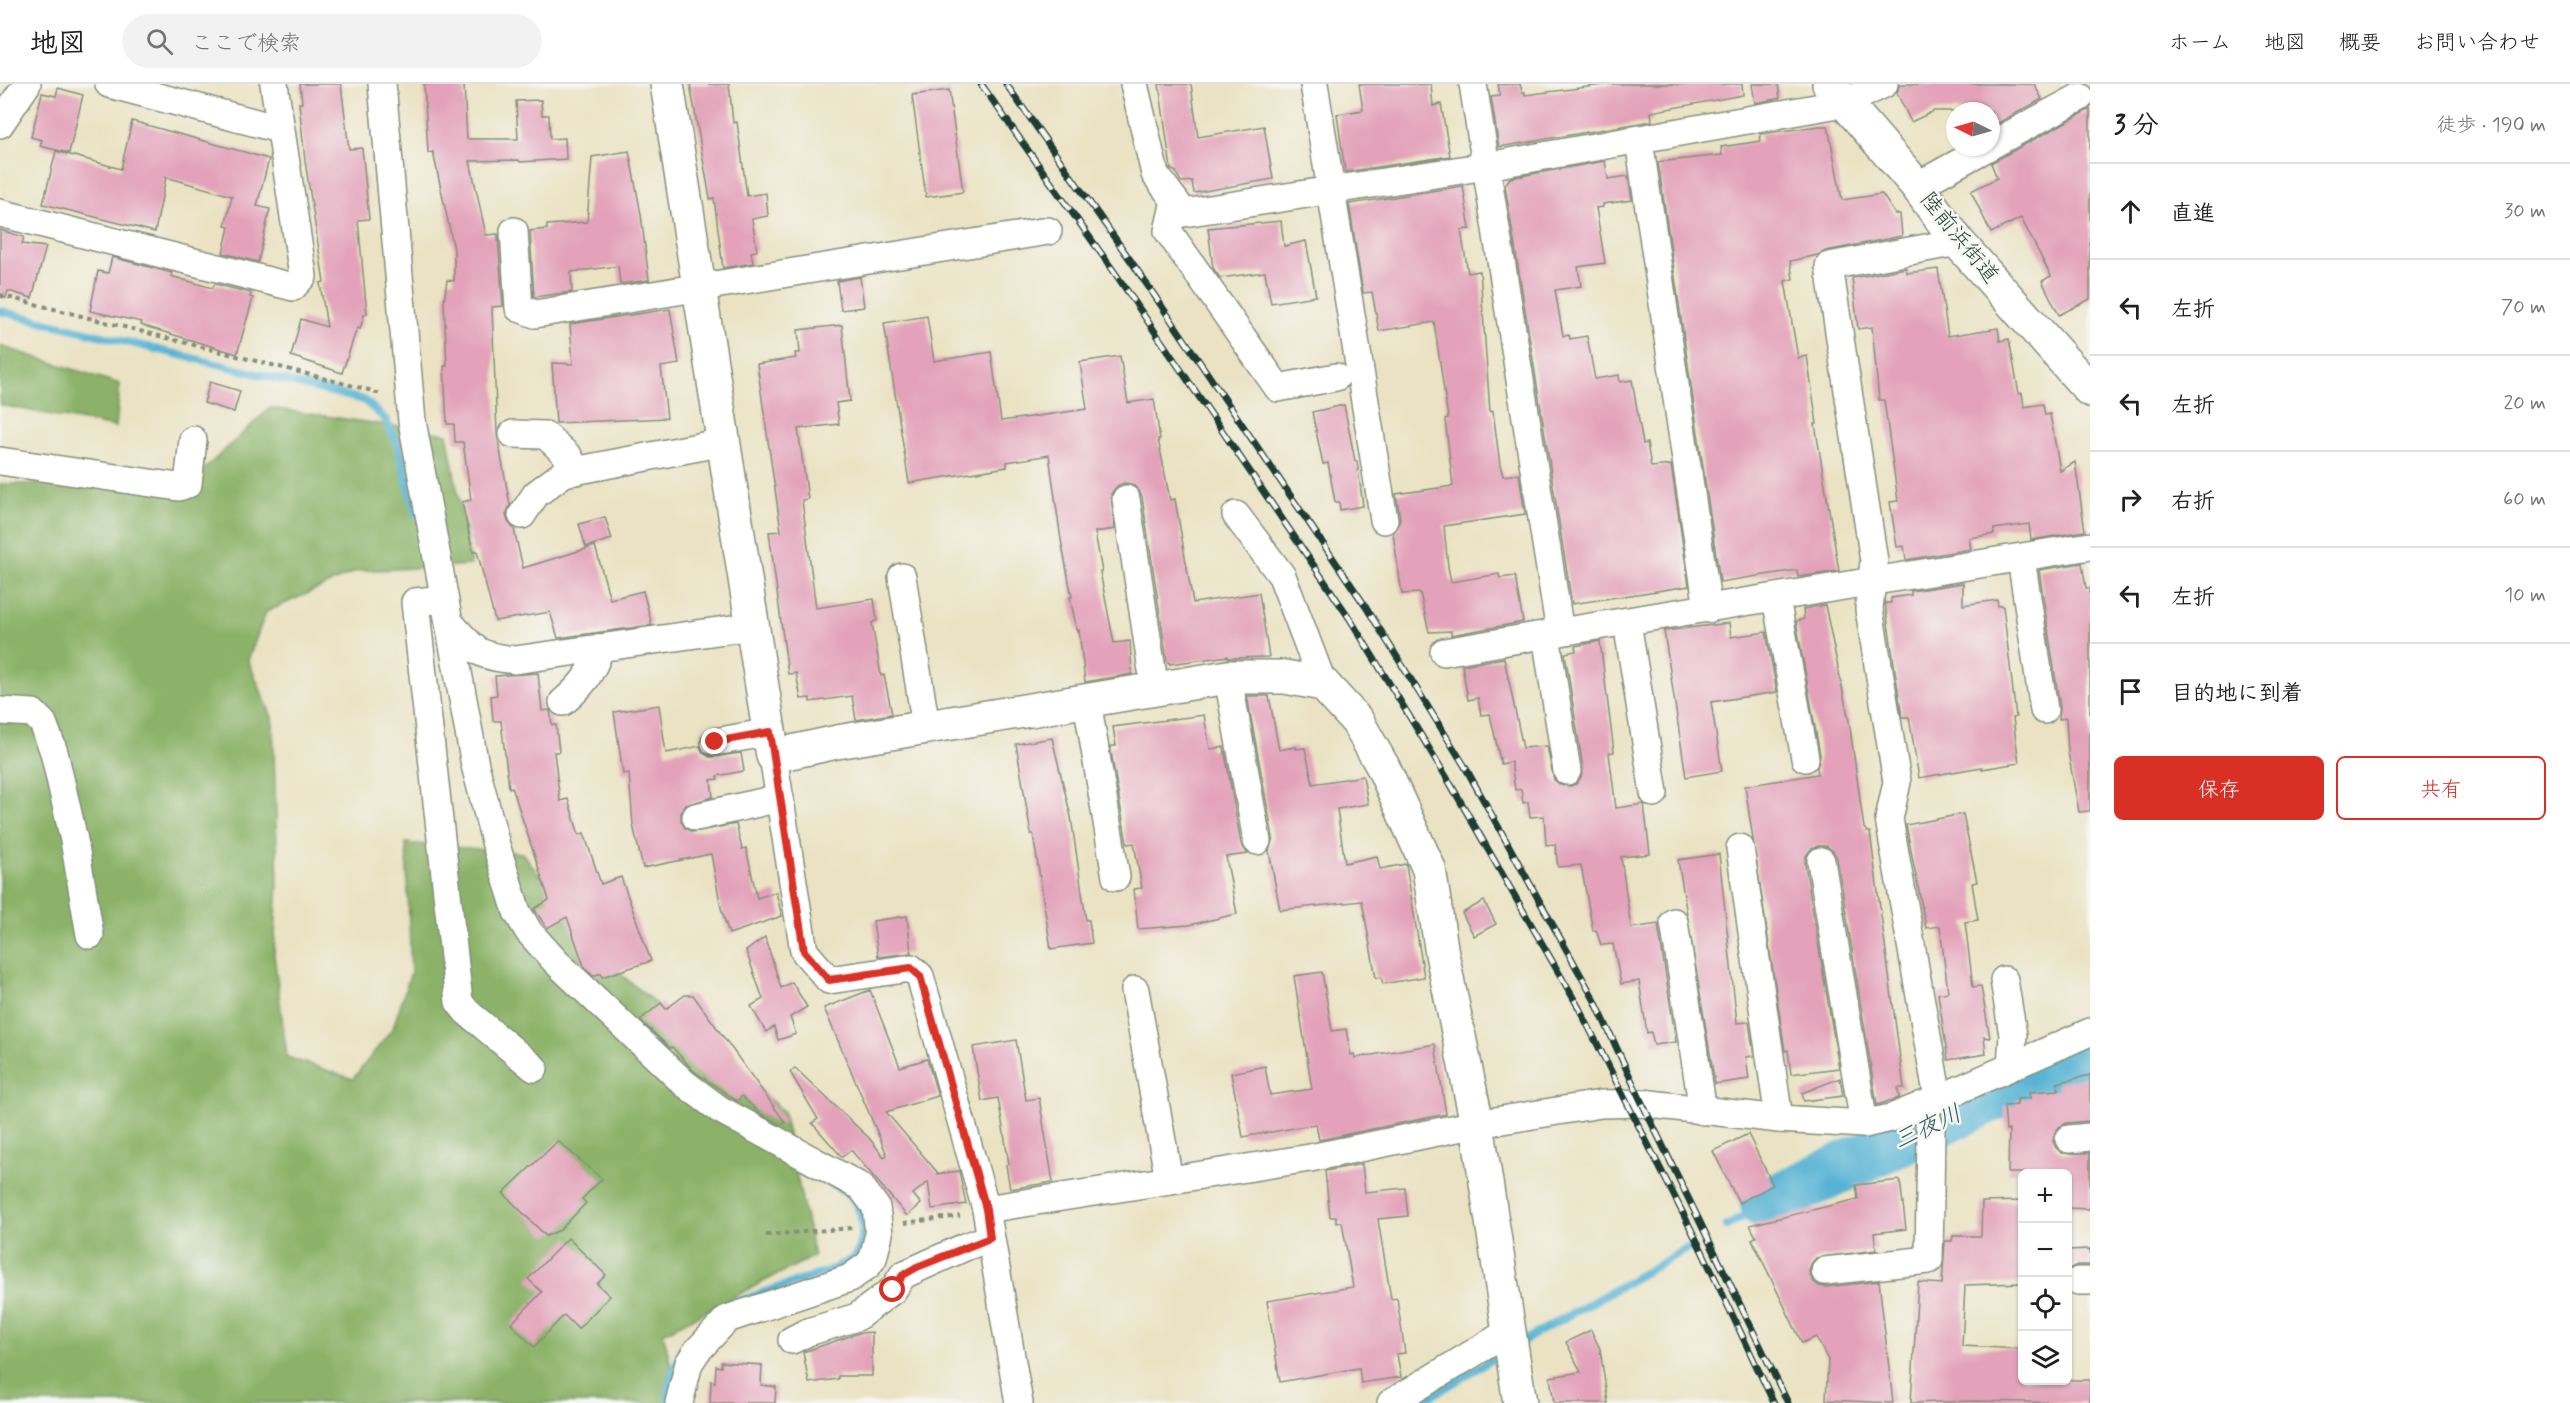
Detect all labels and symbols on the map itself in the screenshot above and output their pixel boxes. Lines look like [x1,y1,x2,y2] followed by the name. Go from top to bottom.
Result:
[1946,102,2000,156] north arrow
[1914,186,2004,290] street label: 陸前浜街道
[701,728,727,754] route end
[1889,1099,1967,1157] water label: 三夜川
[879,1276,905,1302] route start

